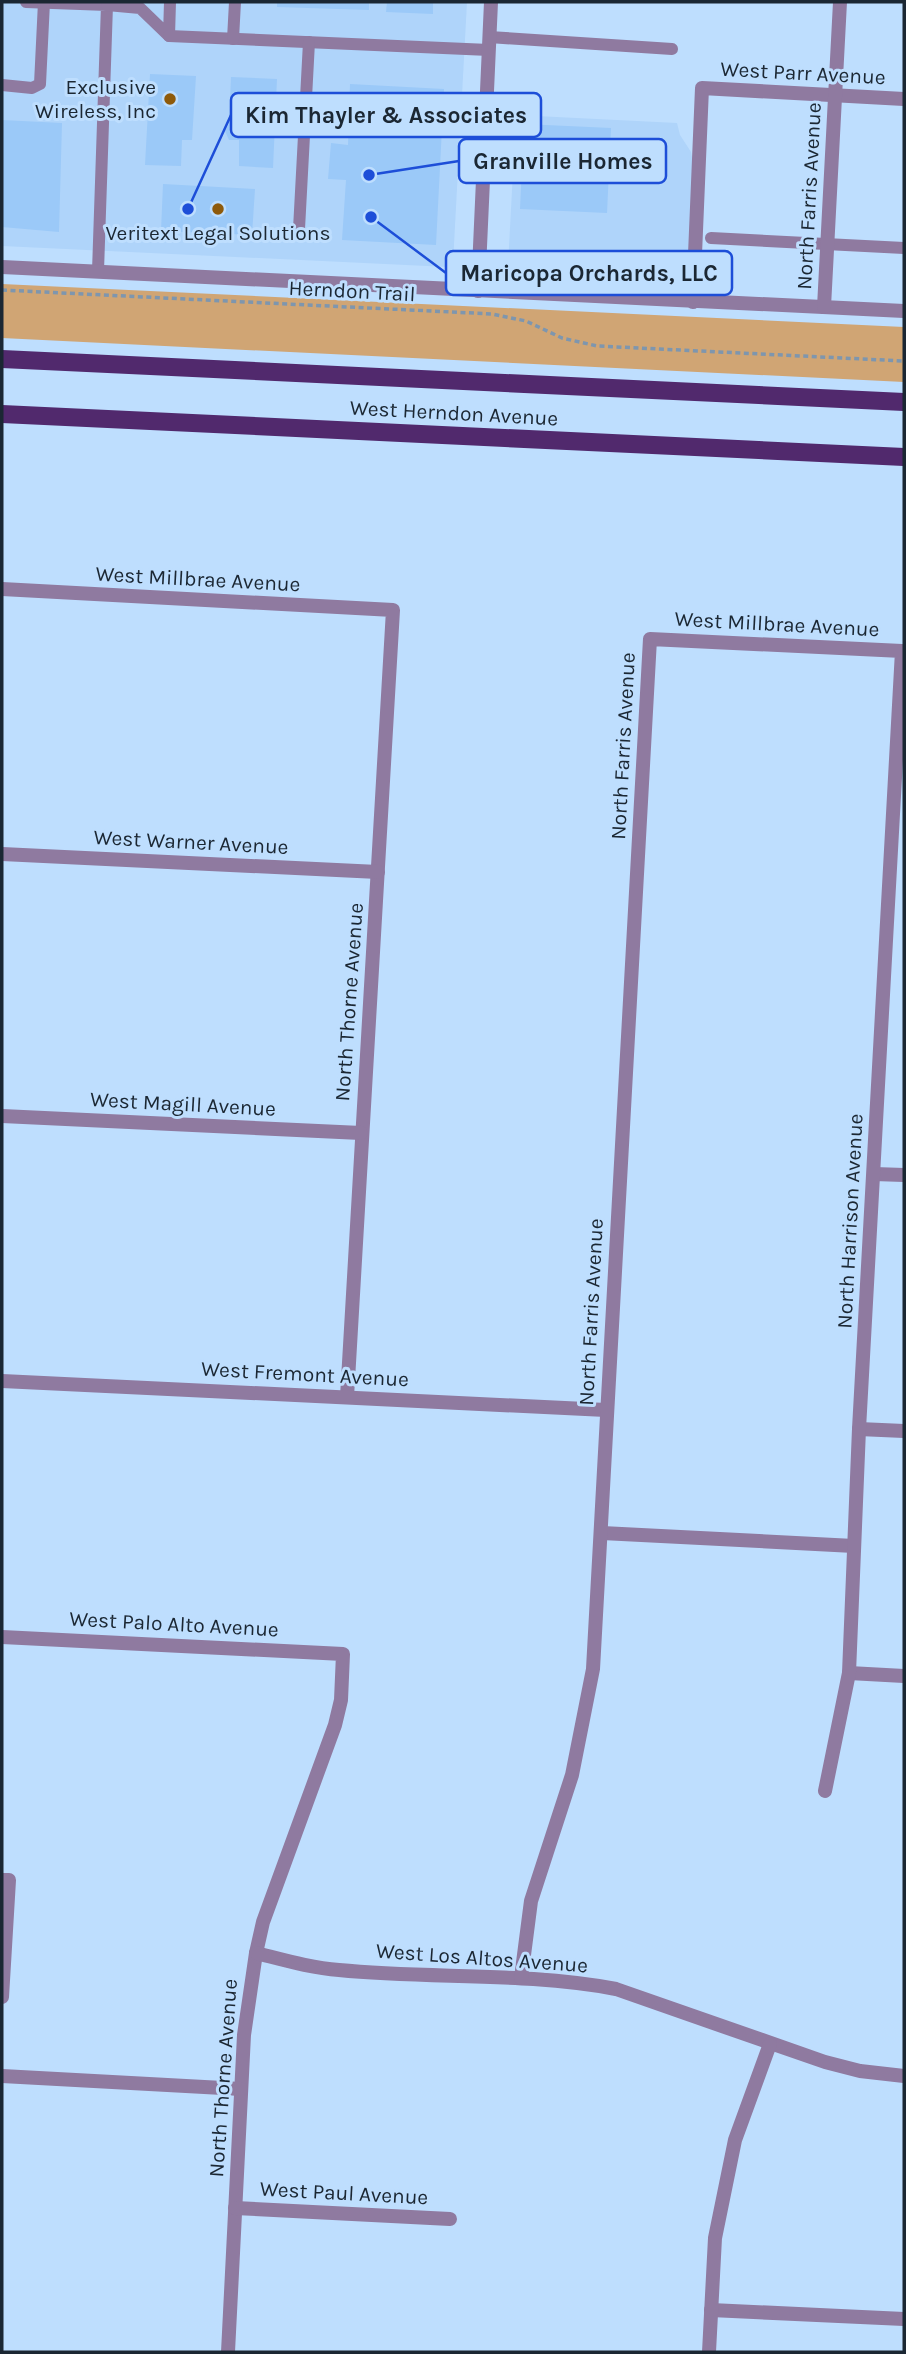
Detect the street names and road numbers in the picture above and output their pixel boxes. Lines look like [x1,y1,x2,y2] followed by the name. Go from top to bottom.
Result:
[720,57,886,89] street label: West Parr Avenue
[792,102,826,290] street label: North Farris Avenue
[288,276,416,306] street label: Herndon Trail
[349,396,559,430] street label: West Herndon Avenue
[95,562,301,596] street label: West Millbrae Avenue
[674,607,880,641] street label: West Millbrae Avenue
[606,652,640,840] street label: North Farris Avenue
[93,825,289,859] street label: West Warner Avenue
[330,902,368,1102] street label: North Thorne Avenue
[89,1087,277,1121] street label: West Magill Avenue
[832,1113,868,1329] street label: North Harrison Avenue
[574,1218,608,1406] street label: North Farris Avenue
[201,1357,409,1391] street label: West Fremont Avenue
[69,1607,279,1641] street label: West Palo Alto Avenue
[375,1939,589,1977] street label: West Los Altos Avenue
[204,1978,242,2178] street label: North Thorne Avenue
[259,2177,429,2209] street label: West Paul Avenue

